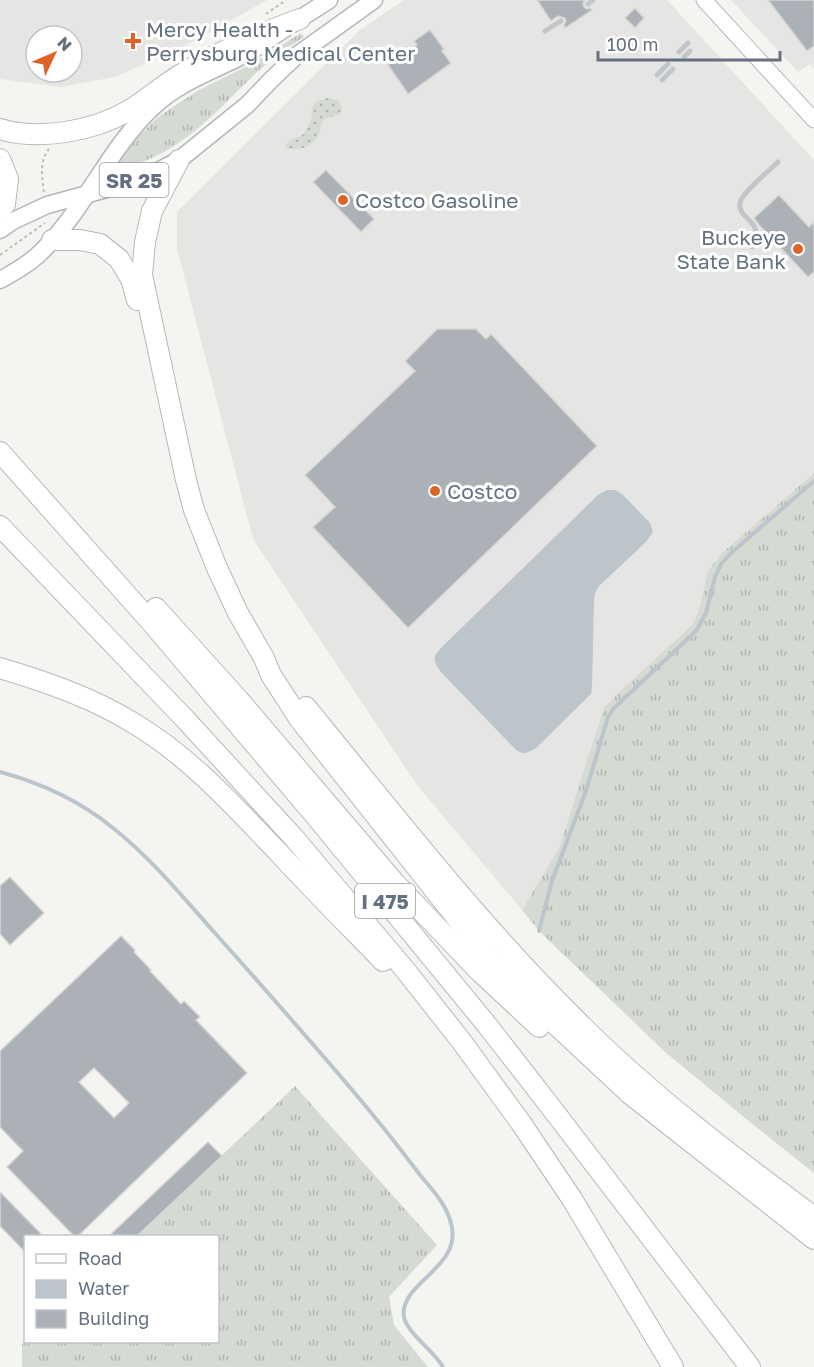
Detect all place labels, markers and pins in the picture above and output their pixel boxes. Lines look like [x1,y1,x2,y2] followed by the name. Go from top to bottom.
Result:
[146,16,415,66] place label: Mercy Health - Perrysburg Medical Center
[124,32,142,50] marker: Mercy Health - Perrysburg Medical Center
[355,187,519,213] place label: Costco Gasoline
[336,193,350,207] marker: Costco Gasoline
[676,224,786,274] place label: Buckeye State Bank
[791,242,805,256] marker: Buckeye State Bank
[447,478,517,504] place label: Costco
[428,484,442,498] marker: Costco

